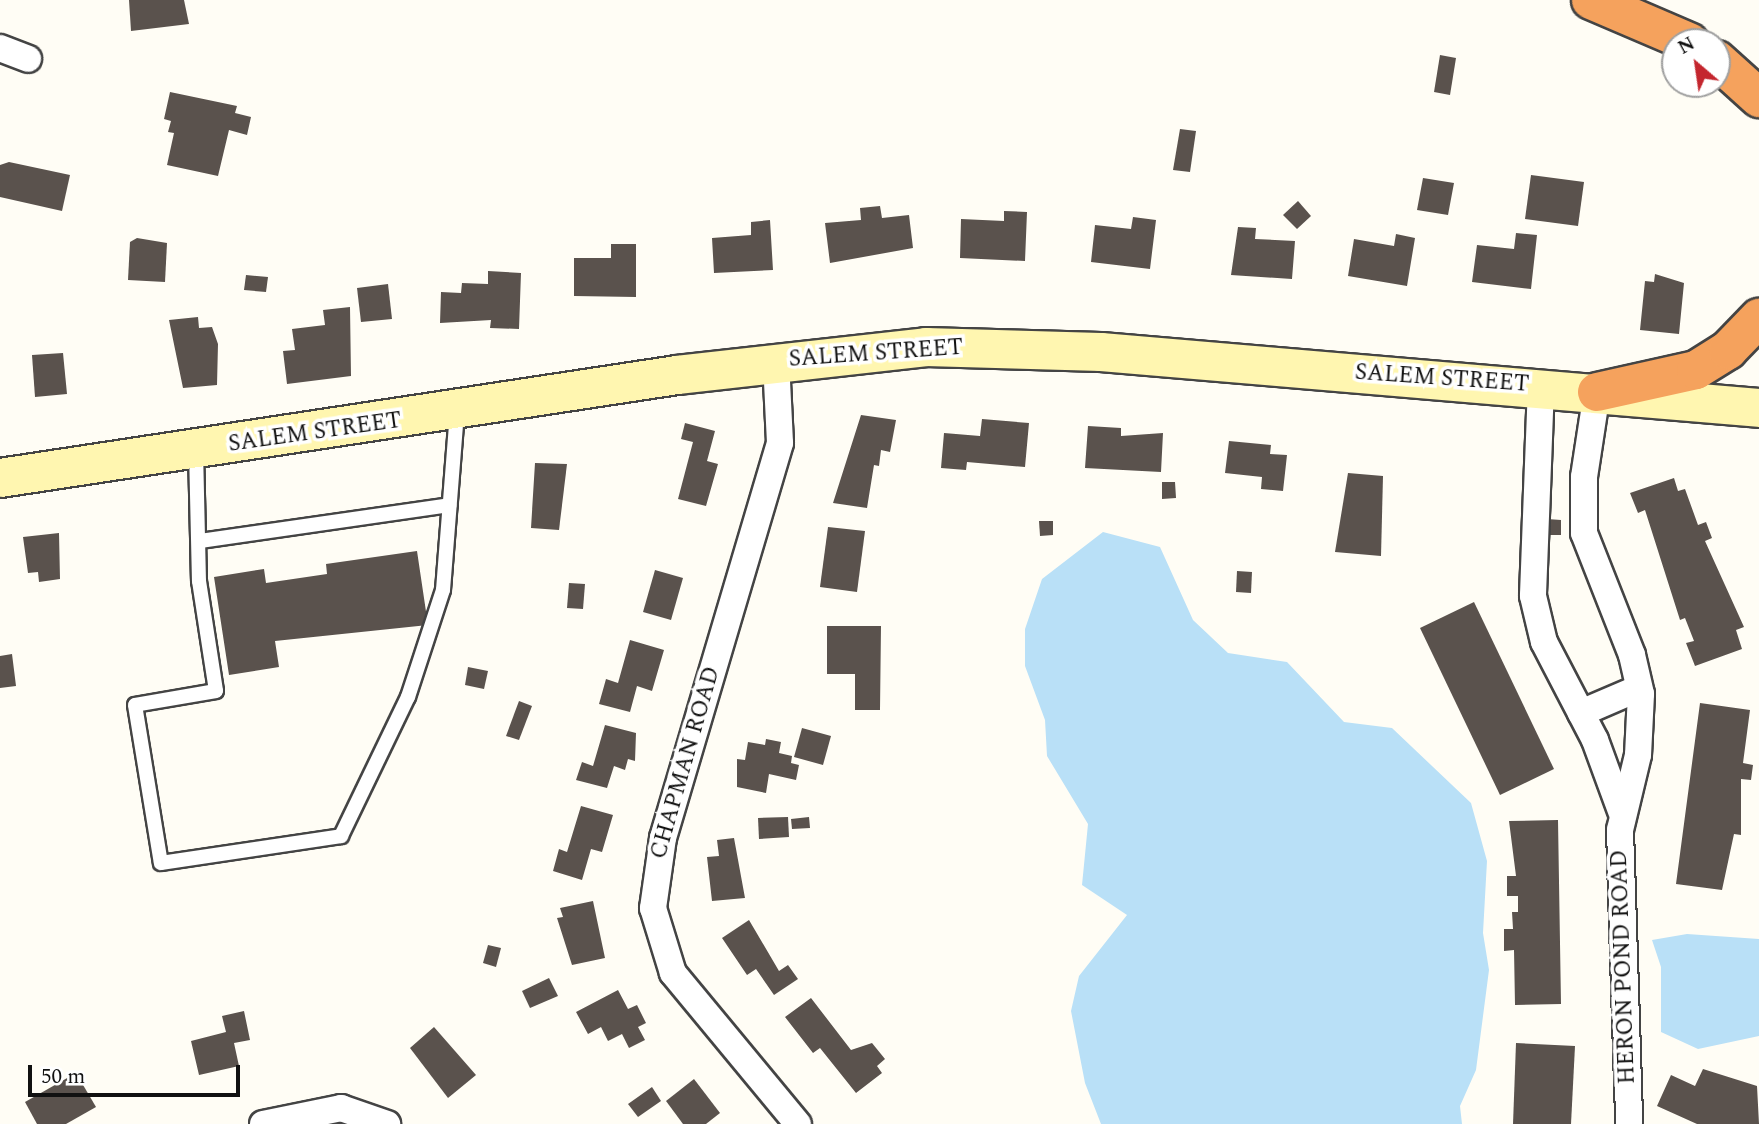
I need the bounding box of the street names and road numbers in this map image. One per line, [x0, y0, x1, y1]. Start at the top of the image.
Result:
street label: SALEM STREET [788, 334, 964, 374]
street label: SALEM STREET [1354, 359, 1530, 399]
street label: SALEM STREET [227, 407, 403, 459]
street label: CHAPMAN ROAD [645, 664, 727, 862]
street label: HERON POND ROAD [1606, 849, 1642, 1085]

